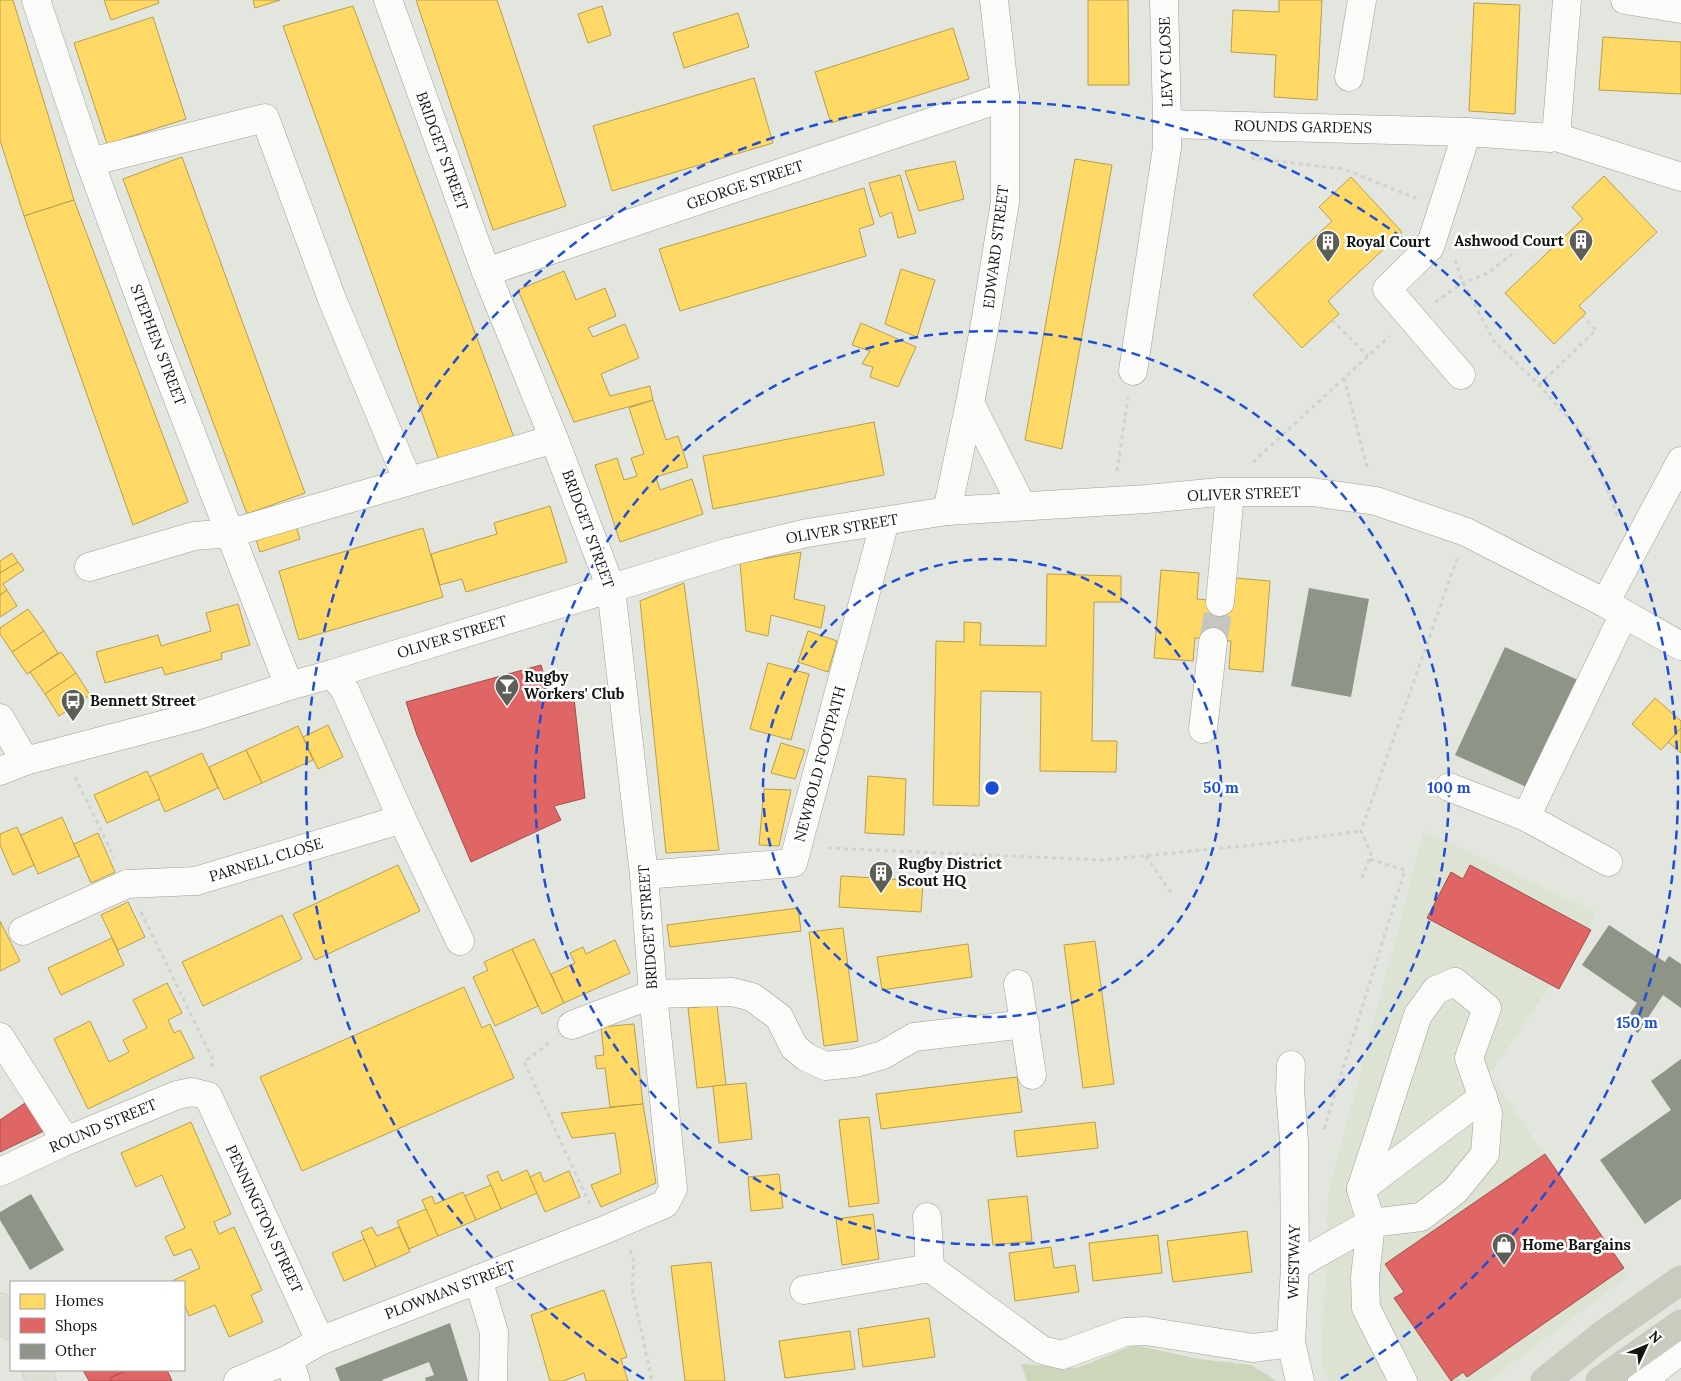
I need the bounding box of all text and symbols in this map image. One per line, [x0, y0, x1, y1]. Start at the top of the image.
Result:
street label: LEVY CLOSE [1154, 16, 1177, 108]
street label: BRIDGET STREET [412, 89, 473, 213]
street label: ROUNDS GARDENS [1234, 116, 1372, 137]
street label: GEORGE STREET [684, 155, 806, 213]
street label: EDWARD STREET [979, 184, 1013, 310]
building icon: Ashwood Court [1568, 228, 1594, 262]
building icon: Royal Court [1315, 229, 1341, 263]
place label: Ashwood Court [1454, 231, 1565, 250]
place label: Royal Court [1346, 232, 1431, 251]
street label: STEPHEN STREET [127, 281, 191, 409]
street label: BRIDGET STREET [558, 467, 619, 591]
street label: OLIVER STREET [1187, 482, 1302, 505]
street label: OLIVER STREET [784, 509, 900, 548]
street label: OLIVER STREET [395, 611, 509, 662]
place label: Rugby Workers' Club [524, 667, 625, 703]
bar icon: Rugby Workers' Club [494, 673, 520, 707]
street label: NEWBOLD FOOTPATH [790, 684, 850, 844]
bus stop icon: Bennett Street [60, 688, 86, 722]
place label: Bennett Street [90, 691, 197, 710]
text: 50 m [1203, 778, 1239, 797]
text: 100 m [1428, 778, 1471, 797]
centre of rings [983, 779, 1001, 797]
street label: PARNELL CLOSE [207, 833, 325, 886]
place label: Rugby District Scout HQ [898, 854, 1003, 890]
building icon: Rugby District Scout HQ [868, 860, 894, 894]
street label: BRIDGET STREET [634, 864, 661, 990]
text: 150 m [1616, 1013, 1658, 1032]
street label: ROUND STREET [46, 1094, 160, 1157]
street label: PENNINGTON STREET [222, 1142, 307, 1296]
street label: WESTWAY [1283, 1224, 1304, 1300]
shop icon: Home Bargains [1491, 1232, 1517, 1266]
place label: Home Bargains [1522, 1235, 1631, 1254]
street label: PLOWMAN STREET [382, 1256, 518, 1323]
legend [10, 1281, 185, 1371]
text: Homes [55, 1291, 104, 1310]
text: Shops [55, 1316, 97, 1335]
north arrow [1621, 1321, 1671, 1371]
text: N [1645, 1327, 1666, 1347]
text: Other [55, 1341, 97, 1360]

